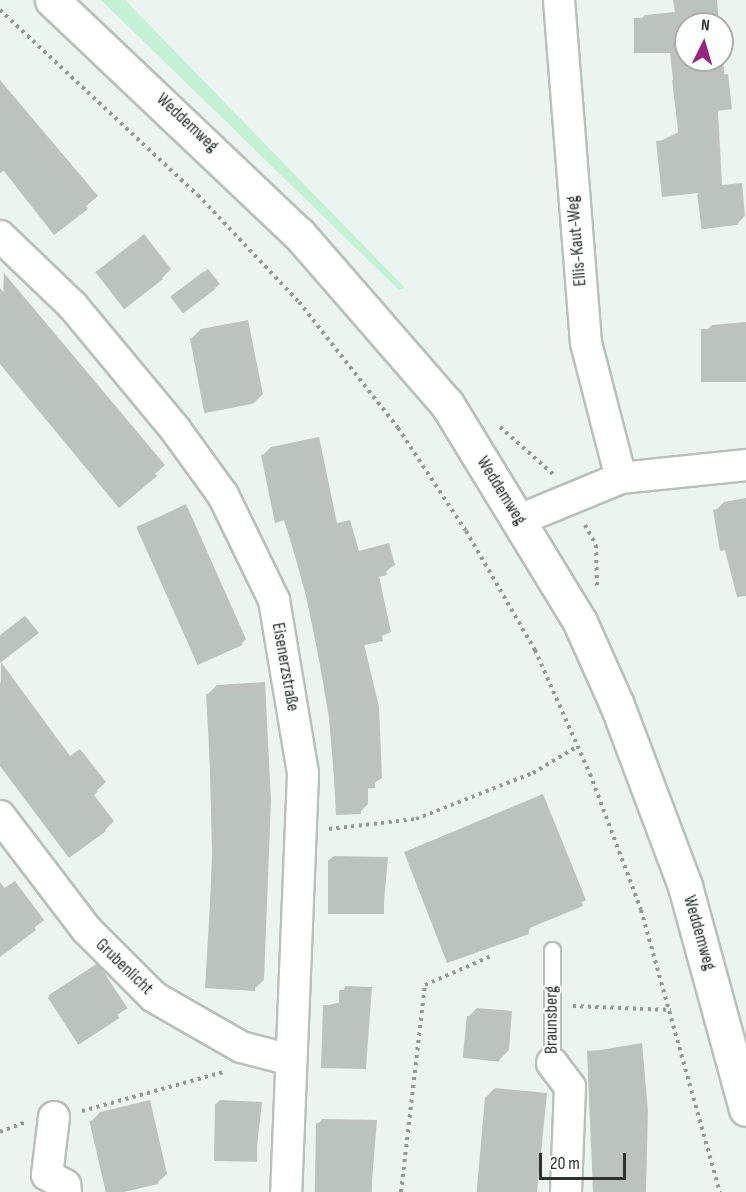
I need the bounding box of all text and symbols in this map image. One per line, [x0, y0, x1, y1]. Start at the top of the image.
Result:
north arrow [674, 12, 734, 72]
text: N [700, 16, 711, 35]
street label: Weddemweg [152, 89, 222, 157]
street label: Ellis-Kaut-Weg [562, 195, 592, 287]
street label: Weddemweg [471, 453, 531, 529]
street label: Eisenerzstraße [267, 621, 303, 713]
street label: Weddemweg [678, 893, 720, 973]
street label: Grubenlicht [91, 934, 157, 1000]
street label: Braunsberg [541, 986, 563, 1054]
scale bar [542, 1141, 629, 1179]
text: 20 m [550, 1153, 580, 1174]

